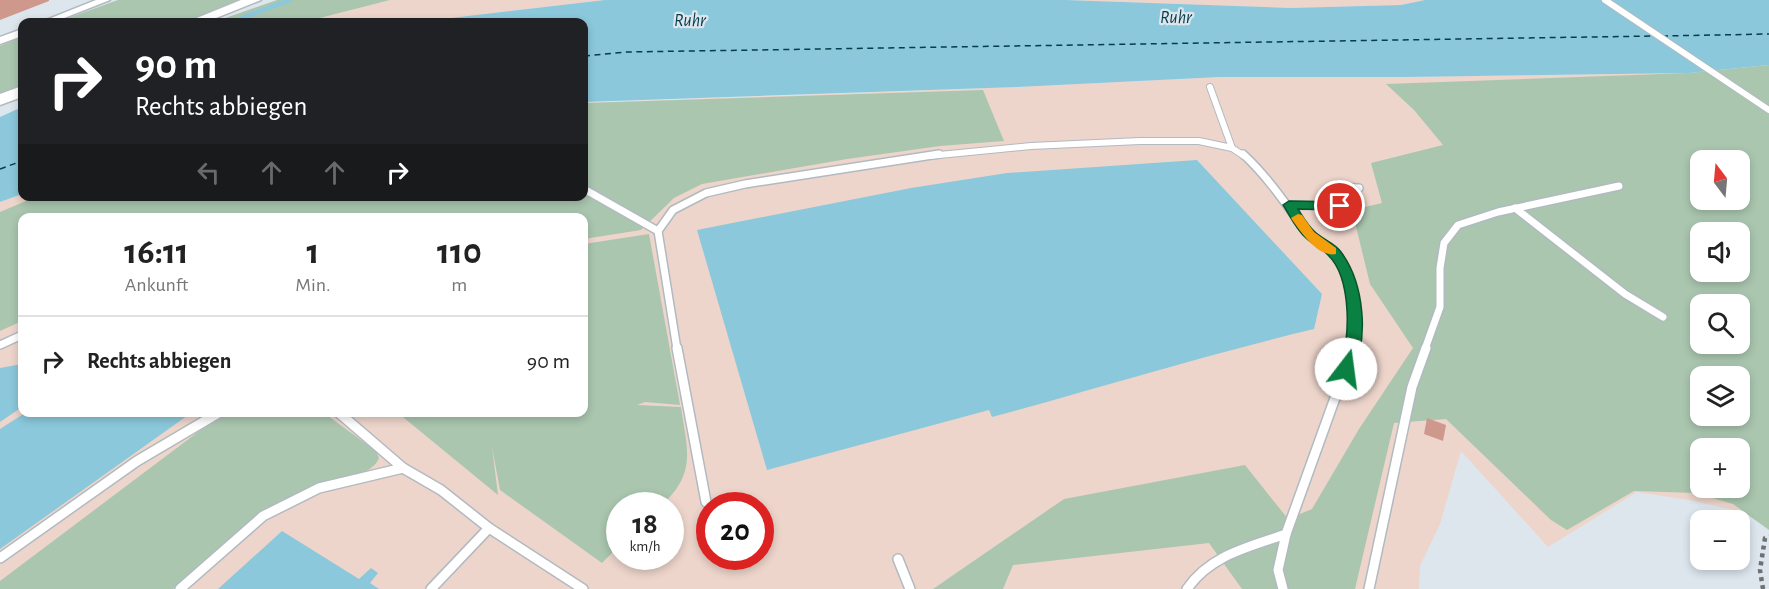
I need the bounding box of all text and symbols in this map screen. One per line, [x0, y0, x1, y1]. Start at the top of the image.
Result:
water label: Ruhr [1160, 9, 1193, 27]
water label: Ruhr [674, 12, 707, 30]
icon: right [36, 42, 114, 120]
text: 90 m [135, 44, 217, 86]
text: Rechts abbiegen [135, 93, 307, 120]
north arrow [1690, 150, 1750, 210]
map controls [1690, 150, 1750, 570]
icon: left [192, 156, 225, 189]
icon: ahead [255, 156, 288, 189]
icon: ahead [318, 156, 351, 189]
icon: right [381, 156, 414, 189]
pin [1314, 180, 1365, 231]
icon: arrive [1323, 189, 1356, 222]
button: sound [1690, 222, 1750, 282]
text: 16:11 [124, 234, 189, 270]
text: 1 [306, 234, 319, 270]
text: 110 [437, 234, 482, 270]
text: Ankunft [125, 275, 188, 295]
text: Min. [295, 275, 331, 295]
text: m [451, 275, 467, 295]
button: search [1690, 294, 1750, 354]
position arrow [1314, 337, 1378, 401]
icon: right [36, 345, 69, 378]
text: Rechts abbiegen [87, 350, 231, 372]
text: 90 m [527, 350, 570, 372]
button: layers [1690, 366, 1750, 426]
button: + [1690, 438, 1750, 498]
speed limit sign: 20 [696, 492, 774, 570]
text: 18 [632, 509, 658, 539]
button: − [1690, 510, 1750, 570]
text: km/h [630, 539, 660, 554]

